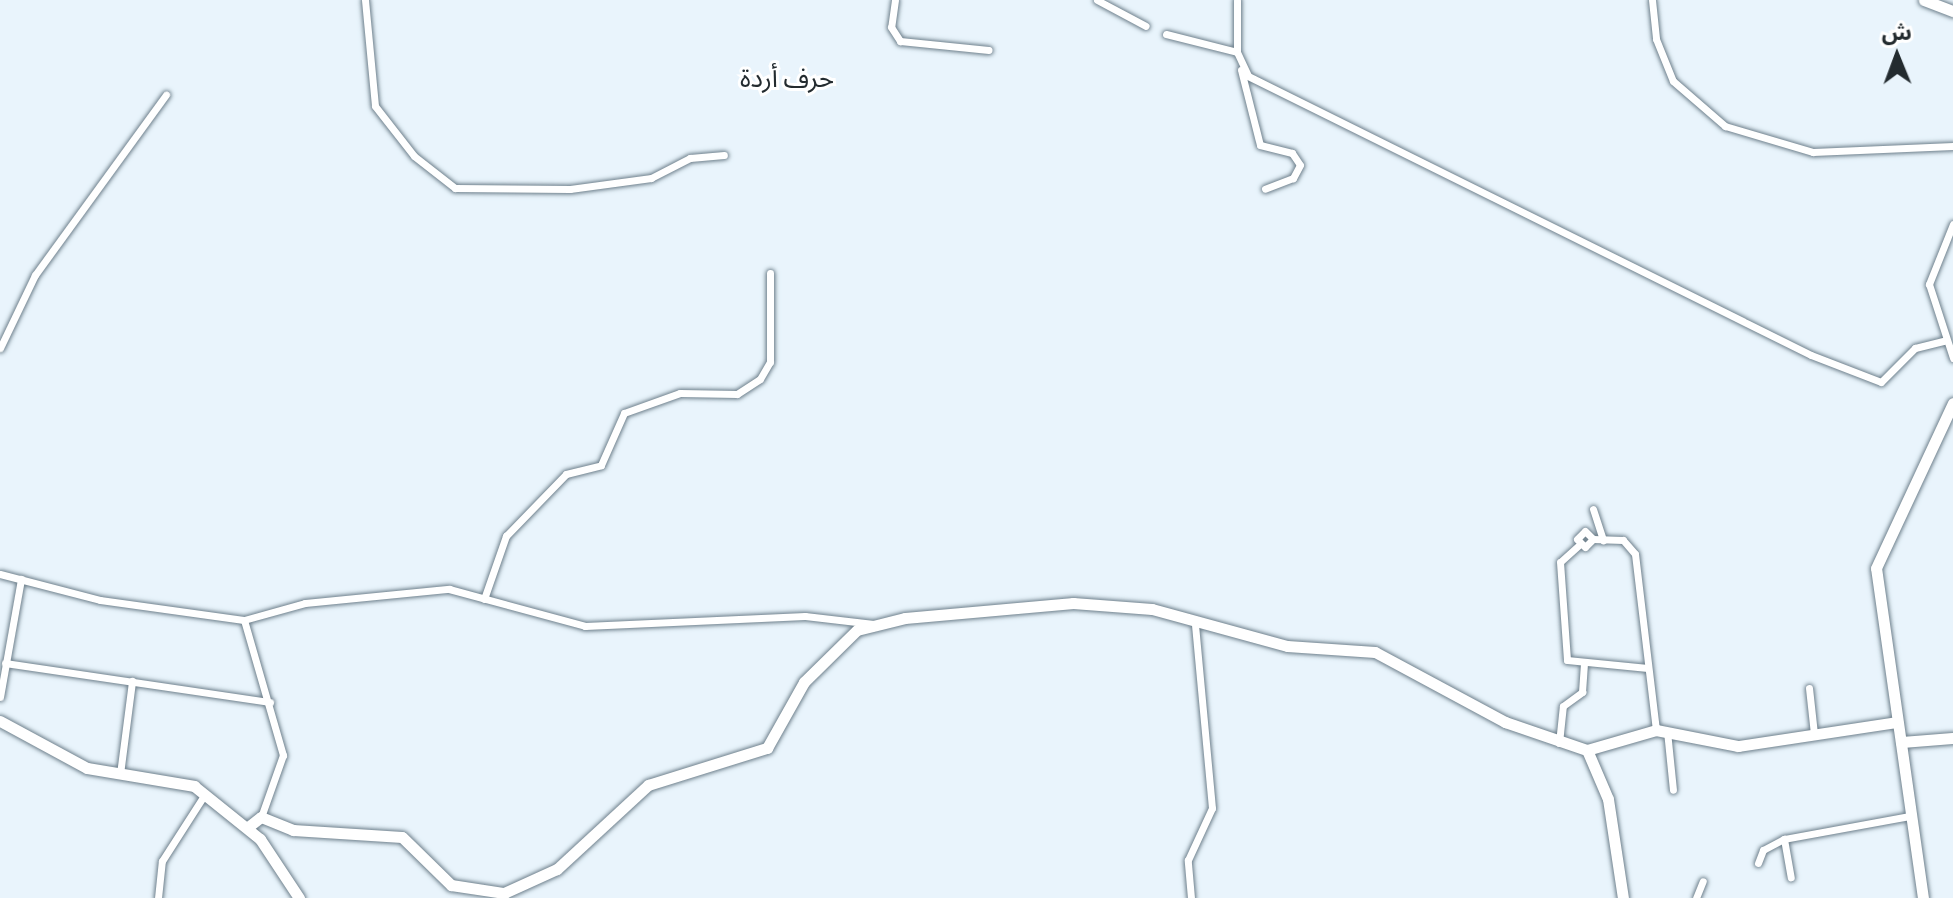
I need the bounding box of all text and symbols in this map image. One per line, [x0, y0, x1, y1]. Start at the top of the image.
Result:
text: ش [1881, 15, 1912, 49]
north arrow [1857, 16, 1937, 96]
district label: حرف أردة [740, 62, 834, 94]

